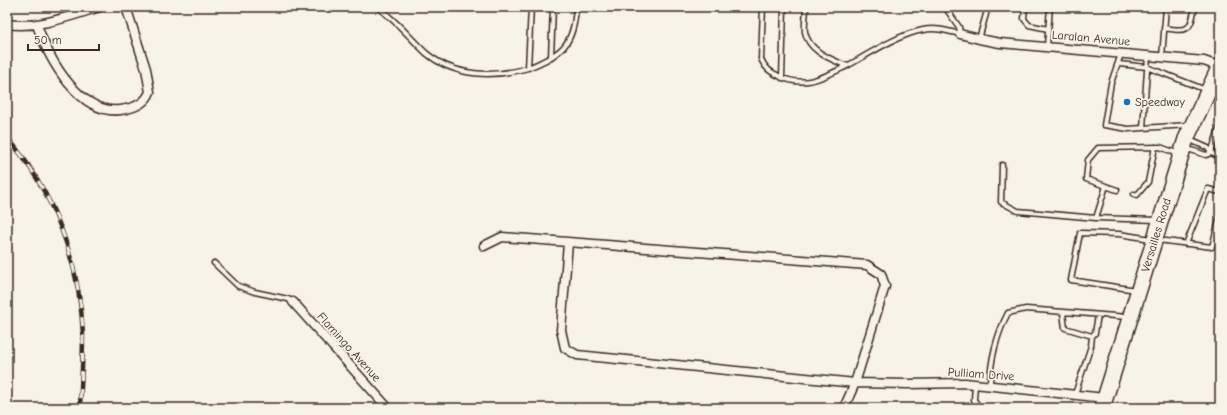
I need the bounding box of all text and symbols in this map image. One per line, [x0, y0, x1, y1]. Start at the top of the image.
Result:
scale bar [28, 26, 99, 52]
street label: Laralan Avenue [1051, 28, 1131, 48]
text: 50 m [34, 33, 62, 47]
place label: Speedway [1135, 95, 1186, 109]
marker: Speedway [1122, 97, 1132, 107]
street label: Versailles Road [1138, 196, 1174, 274]
street label: Flamingo Avenue [314, 310, 384, 384]
street label: Pulliam Drive [947, 365, 1015, 383]

